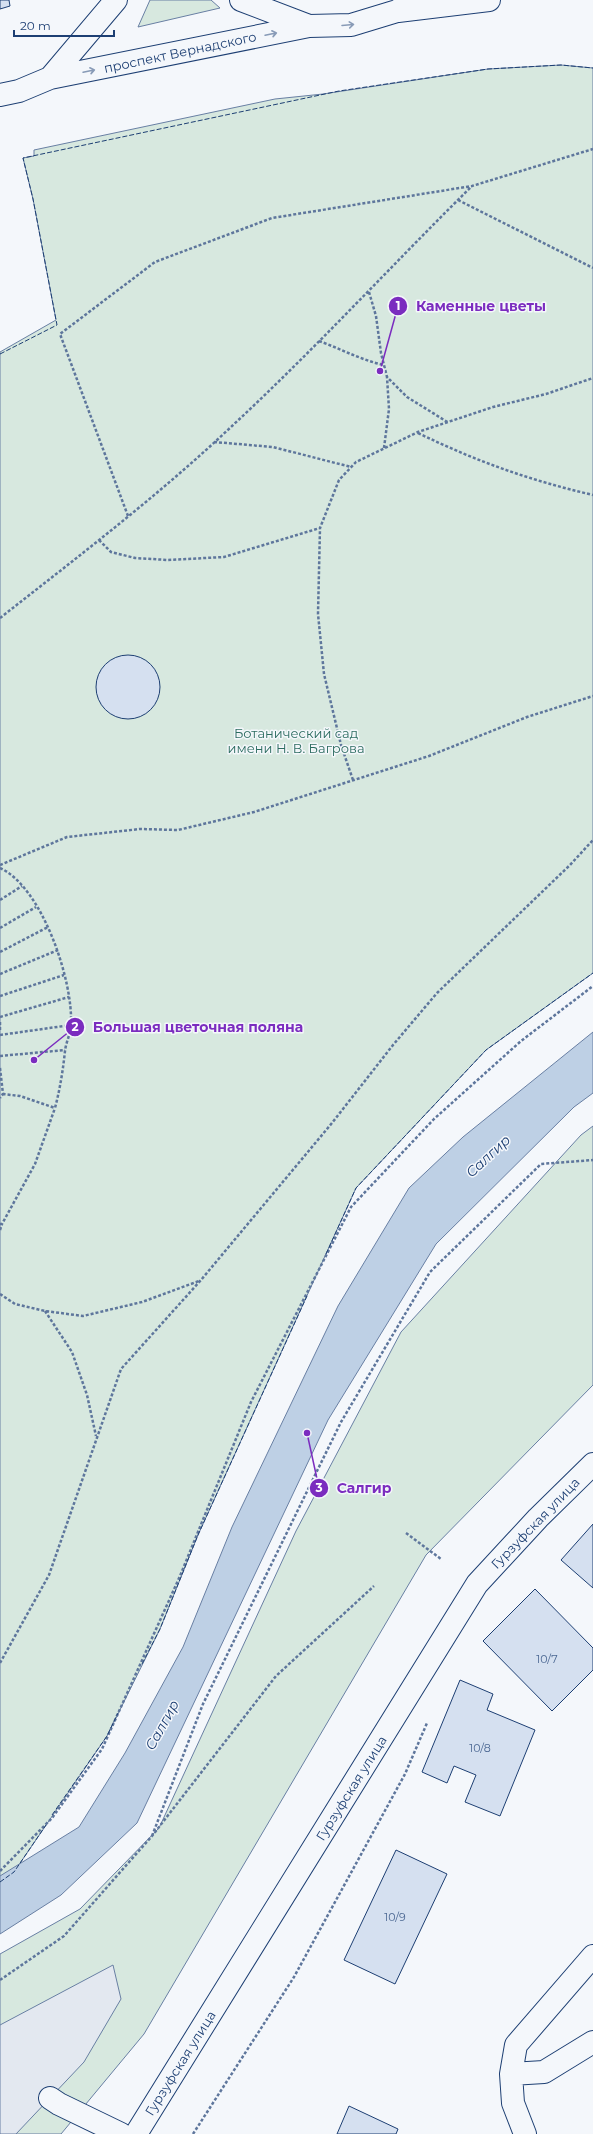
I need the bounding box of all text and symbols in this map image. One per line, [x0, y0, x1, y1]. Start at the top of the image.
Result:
scale bar [14, 12, 114, 38]
text: 20 m [20, 18, 51, 33]
one-way arrow [341, 21, 354, 28]
street label: проспект Вернадского [102, 28, 258, 76]
one-way arrow [264, 29, 277, 37]
one-way arrow [82, 66, 95, 74]
callout: Каменные цветы [388, 293, 554, 319]
text: Каменные цветы [416, 297, 546, 315]
text: 1 [396, 298, 400, 313]
park label: Ботанический сад имени Н. В. Багрова [228, 725, 364, 756]
callout: Большая цветочная поляна [65, 1014, 311, 1040]
text: Большая цветочная поляна [93, 1018, 303, 1036]
text: 2 [71, 1019, 79, 1034]
water label: Салгир [462, 1131, 514, 1181]
street label: Гурзуфская улица [487, 1474, 583, 1572]
callout: Салгир [309, 1475, 399, 1501]
text: Салгир [337, 1479, 392, 1497]
text: 3 [314, 1480, 323, 1495]
house number: 10/7 [536, 1652, 558, 1666]
water label: Салгир [141, 1697, 183, 1753]
street label: Гурзуфская улица [312, 1733, 390, 1843]
house number: 10/8 [469, 1741, 491, 1755]
house number: 10/9 [384, 1910, 406, 1924]
street label: Гурзуфская улица [141, 2008, 219, 2118]

